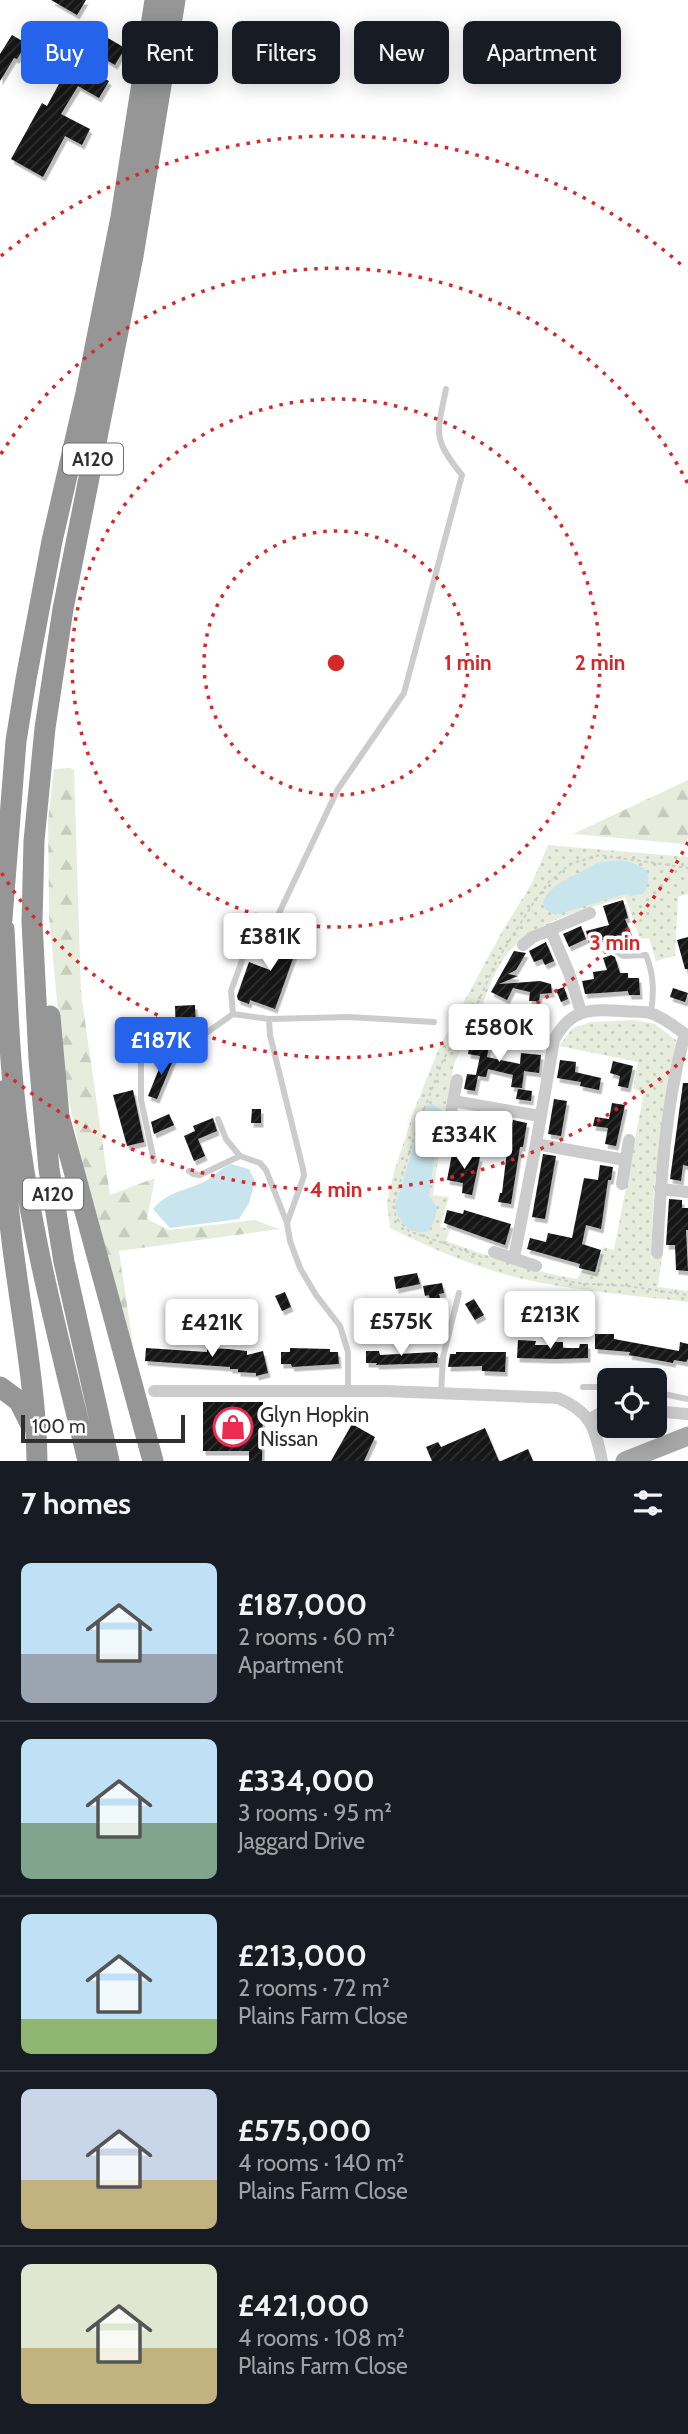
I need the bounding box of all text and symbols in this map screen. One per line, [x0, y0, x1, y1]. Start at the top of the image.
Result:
chip: Buy [21, 21, 108, 84]
chip: Rent [122, 21, 218, 84]
chip: Filters [232, 21, 340, 84]
chip: New [354, 21, 449, 84]
chip: Apartment [463, 21, 621, 84]
road number: A120 [63, 444, 123, 474]
text: 1 min [444, 650, 492, 675]
text: 2 min [575, 650, 625, 675]
centre of rings [324, 651, 348, 675]
pin: £381K [221, 914, 319, 973]
text: £381K [239, 922, 301, 950]
text: 3 min [590, 930, 640, 955]
pin: £580K [450, 1004, 548, 1064]
text: £580K [465, 1013, 533, 1041]
pin: £187K [112, 1018, 210, 1077]
text: £187K [131, 1026, 191, 1054]
pin: £334K [415, 1112, 513, 1171]
text: £334K [431, 1120, 497, 1148]
text: 4 min [310, 1177, 362, 1202]
road number: A120 [23, 1178, 83, 1210]
pin: £213K [501, 1292, 599, 1351]
pin: £575K [352, 1298, 450, 1358]
pin: £421K [163, 1300, 261, 1359]
text: £213K [520, 1300, 580, 1328]
text: £575K [370, 1307, 432, 1335]
text: £421K [181, 1308, 243, 1336]
map controls [597, 1368, 667, 1438]
button: locate [597, 1368, 667, 1438]
place label: Glyn Hopkin Nissan [260, 1402, 369, 1451]
shop icon: Glyn Hopkin Nissan [212, 1406, 254, 1448]
scale bar [21, 1412, 186, 1444]
text: 100 m [32, 1415, 86, 1438]
icon: filters [629, 1484, 667, 1522]
text: 7 homes [21, 1485, 131, 1522]
text: £187,000 [238, 1586, 367, 1623]
icon: home [77, 1591, 161, 1675]
text: 2 rooms · 60 m² [238, 1623, 395, 1651]
text: Apartment [238, 1651, 343, 1679]
text: £334,000 [238, 1762, 375, 1799]
icon: home [77, 1767, 161, 1851]
text: 3 rooms · 95 m² [238, 1799, 392, 1827]
text: Jaggard Drive [238, 1827, 365, 1855]
text: £213,000 [238, 1937, 367, 1974]
icon: home [77, 1942, 161, 2026]
text: 2 rooms · 72 m² [238, 1974, 390, 2002]
text: Plains Farm Close [238, 2002, 408, 2030]
text: £575,000 [238, 2112, 371, 2149]
icon: home [77, 2117, 161, 2201]
text: 4 rooms · 140 m² [238, 2149, 404, 2177]
text: Plains Farm Close [238, 2177, 408, 2205]
text: £421,000 [238, 2287, 369, 2324]
icon: home [77, 2292, 161, 2376]
text: 4 rooms · 108 m² [238, 2324, 405, 2352]
text: Plains Farm Close [238, 2352, 408, 2380]

